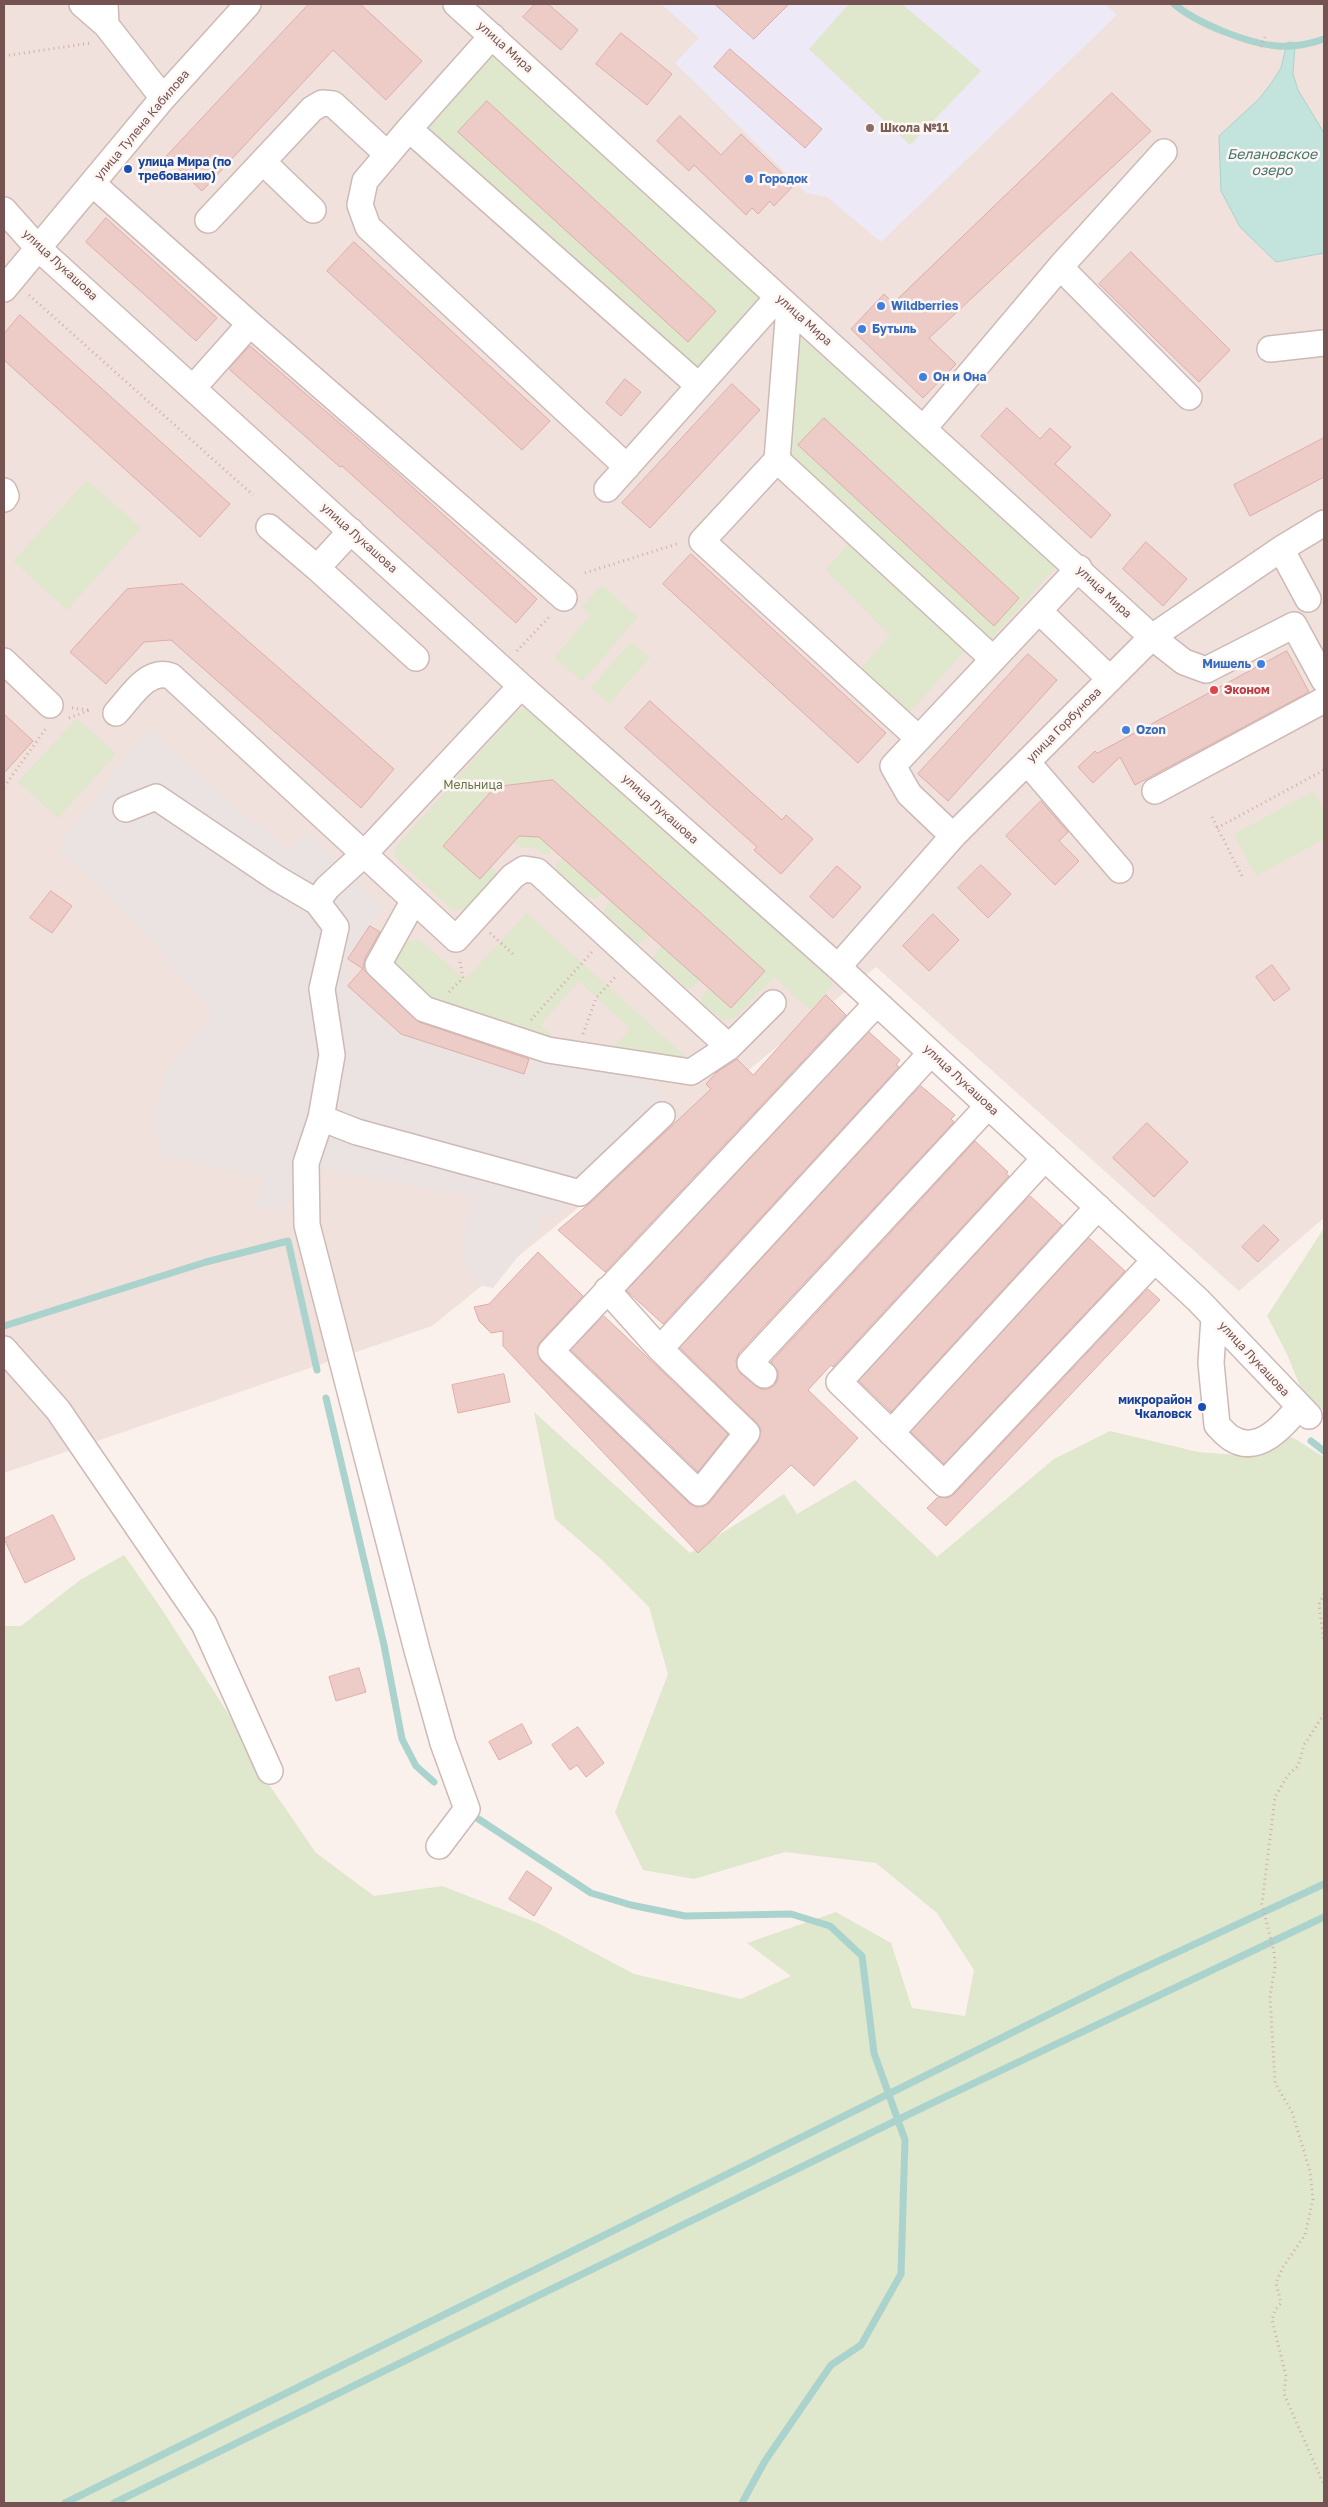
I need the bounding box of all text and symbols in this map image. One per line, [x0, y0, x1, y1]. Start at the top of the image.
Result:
street label: улица Мира [474, 18, 536, 76]
street label: улица Тулена Кабилова [92, 67, 192, 183]
place label: Школа №11 [880, 121, 949, 135]
marker: Школа №11 [864, 122, 876, 134]
water label: Белановское озеро [1227, 147, 1317, 180]
place label: улица Мира (по требованию) [138, 155, 231, 183]
marker: улица Мира (по требованию) [122, 163, 134, 175]
place label: Городок [759, 172, 808, 186]
marker: Городок [743, 173, 755, 185]
street label: улица Лукашова [19, 226, 101, 304]
street label: улица Мира [773, 291, 835, 349]
place label: Wildberries [891, 299, 959, 313]
marker: Wildberries [875, 300, 887, 312]
place label: Бутыль [872, 322, 916, 336]
marker: Бутыль [856, 323, 868, 335]
place label: Он и Она [933, 370, 986, 384]
marker: Он и Она [917, 371, 929, 383]
street label: улица Лукашова [318, 500, 400, 576]
street label: улица Мира [1074, 563, 1134, 621]
place label: Мишель [1202, 657, 1251, 671]
marker: Мишель [1255, 658, 1267, 670]
place label: Эконом [1224, 683, 1270, 697]
marker: Эконом [1208, 684, 1220, 696]
street label: улица Горбунова [1024, 685, 1104, 765]
place label: Ozon [1136, 723, 1166, 737]
marker: Ozon [1120, 724, 1132, 736]
street label: улица Лукашова [619, 771, 701, 847]
park label: Мельница [443, 778, 503, 792]
street label: улица Лукашова [920, 1041, 1002, 1119]
street label: улица Лукашова [1215, 1318, 1293, 1400]
place label: микрорайон Чкаловск [1118, 1393, 1192, 1421]
marker: микрорайон Чкаловск [1196, 1401, 1208, 1413]

